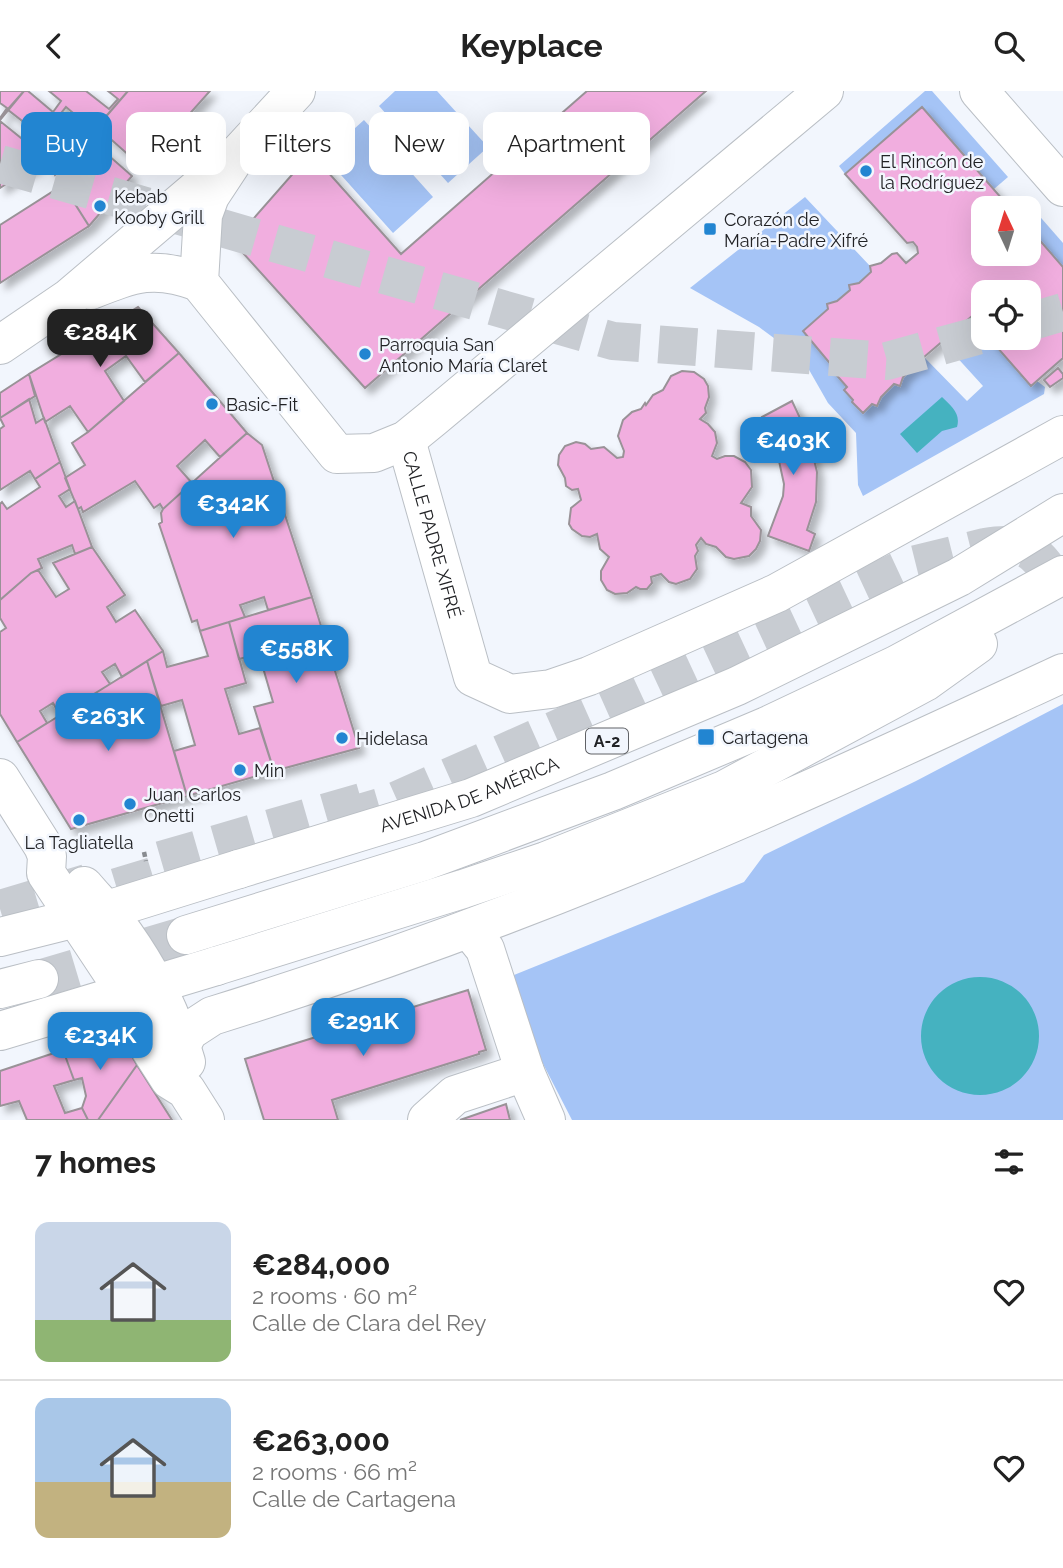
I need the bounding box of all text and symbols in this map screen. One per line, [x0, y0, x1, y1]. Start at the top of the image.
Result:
icon: back [35, 27, 73, 65]
text: Keyplace [460, 27, 603, 64]
icon: search [990, 27, 1028, 65]
chip: Buy [21, 112, 112, 175]
chip: Rent [126, 112, 226, 175]
chip: Filters [240, 112, 355, 175]
chip: New [369, 112, 469, 175]
chip: Apartment [483, 112, 650, 175]
place label: El Rincón de la Rodríguez [880, 151, 984, 193]
marker: El Rincón de la Rodríguez [858, 163, 874, 179]
place label: Kebab Kooby Grill [114, 186, 204, 228]
north arrow [971, 196, 1041, 266]
map controls [971, 196, 1041, 350]
marker: Kebab Kooby Grill [92, 198, 108, 214]
place label: Corazón de María-Padre Xifré [724, 209, 869, 251]
marker: Corazón de María-Padre Xifré [702, 221, 718, 237]
button: locate [971, 280, 1041, 350]
pin: €284K [51, 309, 149, 369]
text: €284K [63, 318, 137, 345]
place label: Parroquia San Antonio María Claret [379, 334, 548, 376]
marker: Parroquia San Antonio María Claret [357, 346, 373, 362]
place label: Basic-Fit [226, 394, 298, 415]
marker: Basic-Fit [204, 396, 220, 412]
pin: €403K [744, 417, 842, 477]
text: €403K [756, 426, 830, 453]
street label: CALLE PADRE XIFRÉ [399, 448, 467, 620]
pin: €342K [184, 481, 282, 540]
text: €342K [197, 489, 269, 516]
pin: €558K [247, 625, 345, 685]
text: €558K [259, 634, 333, 661]
pin: €263K [59, 693, 157, 753]
text: €263K [71, 702, 145, 729]
marker: Cartagena [696, 727, 716, 747]
place label: Cartagena [722, 727, 808, 748]
place label: Hidelasa [356, 728, 428, 749]
road number: A-2 [586, 729, 628, 754]
marker: Hidelasa [334, 730, 350, 746]
street label: AVENIDA DE AMÉRICA [377, 752, 561, 836]
place label: Min [254, 760, 284, 781]
marker: Min [232, 762, 248, 778]
place label: Juan Carlos Onetti [144, 784, 241, 826]
marker: Juan Carlos Onetti [122, 796, 138, 812]
marker: La Tagliatella [71, 812, 87, 828]
place label: La Tagliatella [25, 832, 134, 853]
pin: €291K [314, 999, 412, 1058]
text: €291K [327, 1007, 399, 1034]
pin: €234K [51, 1013, 149, 1072]
text: €234K [64, 1021, 136, 1048]
icon: filters [990, 1143, 1028, 1181]
text: 7 homes [35, 1145, 156, 1180]
text: €284,000 [252, 1247, 390, 1282]
icon: home [91, 1250, 175, 1334]
icon: heart [990, 1273, 1028, 1311]
text: 2 rooms · 60 m² [252, 1282, 417, 1309]
text: Calle de Clara del Rey [252, 1309, 486, 1336]
text: €263,000 [252, 1423, 390, 1458]
icon: home [91, 1426, 175, 1510]
icon: heart [990, 1449, 1028, 1487]
text: 2 rooms · 66 m² [252, 1458, 417, 1485]
text: Calle de Cartagena [252, 1485, 456, 1512]

